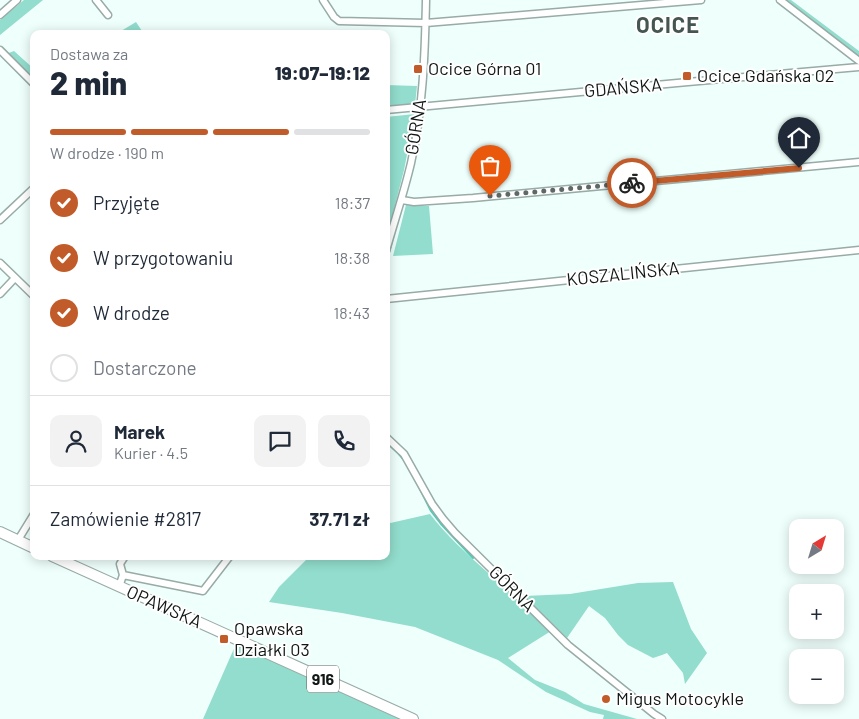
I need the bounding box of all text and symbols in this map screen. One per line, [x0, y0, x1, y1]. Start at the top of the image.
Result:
district label: OCICE [636, 11, 700, 37]
text: Dostawa za [50, 44, 128, 63]
place label: Ocice Górna 01 [428, 57, 541, 79]
text: 19:07–19:12 [275, 61, 370, 84]
text: 2 min [50, 63, 127, 101]
marker: Ocice Górna 01 [412, 63, 424, 75]
place label: Ocice Gdańska 02 [697, 64, 835, 86]
marker: Ocice Gdańska 02 [681, 70, 693, 82]
street label: GDAŃSKA [583, 73, 663, 101]
street label: GÓRNA [400, 97, 430, 156]
pin [778, 117, 820, 168]
icon: home [785, 124, 813, 152]
text: W drodze · 190 m [50, 143, 164, 162]
pin [469, 145, 511, 196]
icon: bag [476, 152, 504, 180]
courier [607, 158, 657, 208]
icon: bike [618, 169, 646, 197]
icon: check [50, 189, 78, 217]
text: Przyjęte [93, 191, 160, 214]
text: 18:37 [335, 193, 370, 212]
icon: check [50, 244, 78, 272]
text: W przygotowaniu [93, 246, 233, 269]
text: 18:38 [334, 248, 370, 267]
street label: KOSZALIŃSKA [565, 256, 680, 290]
icon: check [50, 299, 78, 327]
text: W drodze [93, 301, 170, 324]
text: 18:43 [334, 303, 370, 322]
text: Dostarczone [93, 356, 197, 379]
button: person [50, 415, 102, 467]
button: chat [254, 415, 306, 467]
button: phone [318, 415, 370, 467]
text: Marek [114, 420, 165, 443]
text: Kurier · 4.5 [114, 443, 188, 462]
text: Zamówienie #2817 [50, 507, 201, 530]
text: 37.71 zł [309, 507, 370, 530]
north arrow [789, 519, 844, 574]
map controls [789, 519, 844, 704]
street label: GÓRNA [485, 561, 540, 616]
street label: OPAWSKA [123, 580, 206, 632]
button: + [789, 584, 844, 639]
place label: Opawska Działki 03 [234, 617, 310, 660]
marker: Opawska Działki 03 [218, 633, 230, 645]
button: − [789, 649, 844, 704]
road number: 916 [307, 666, 339, 692]
place label: Migus Motocykle [616, 687, 744, 709]
marker: Migus Motocykle [600, 693, 612, 705]

